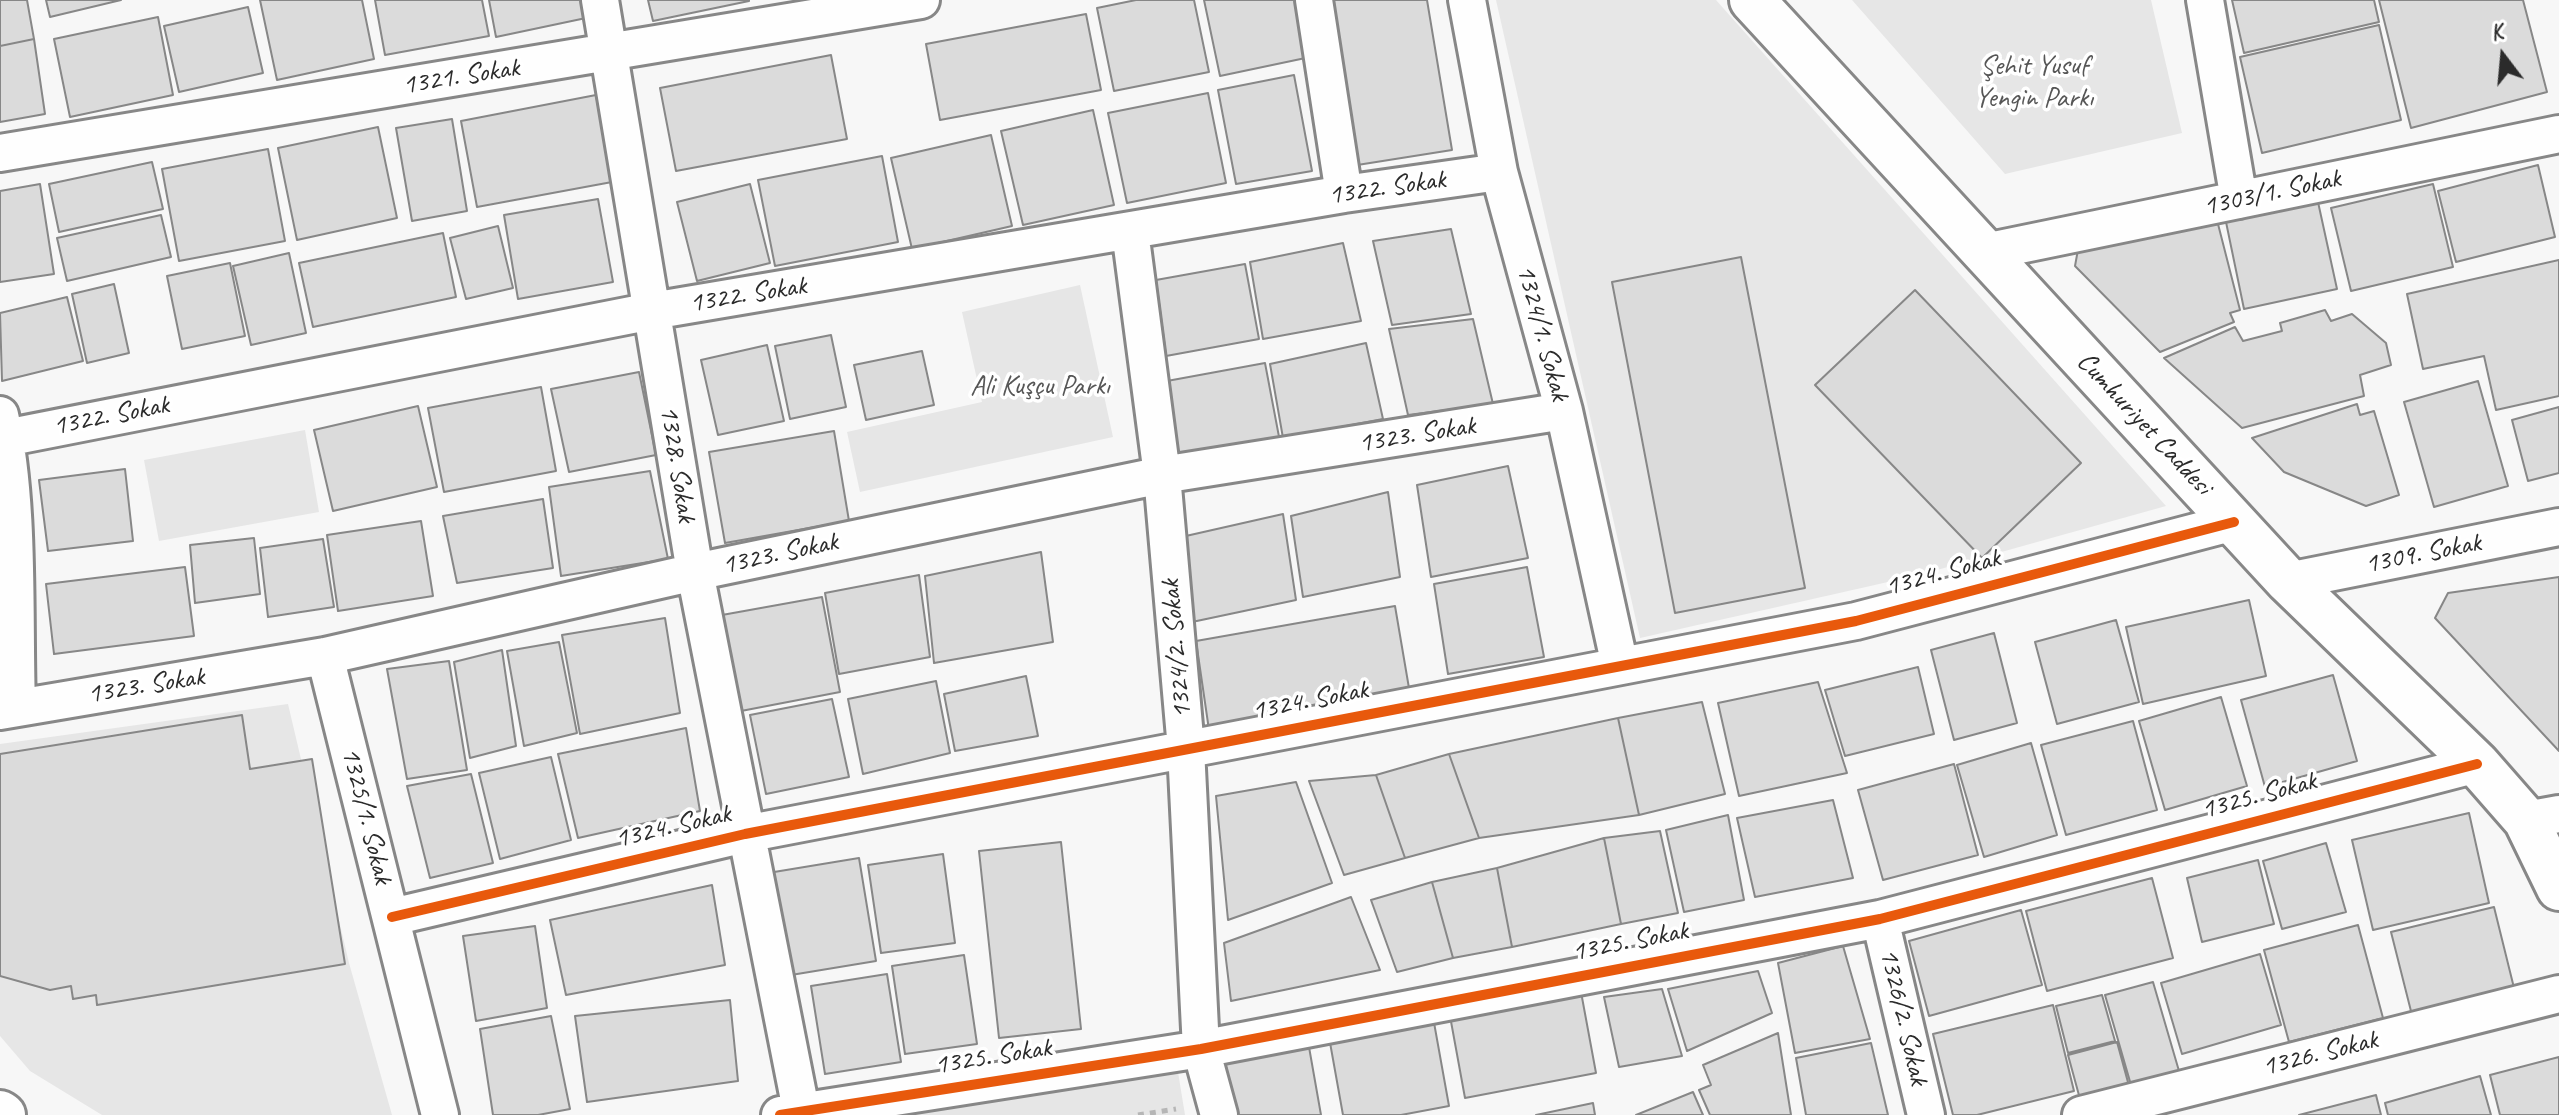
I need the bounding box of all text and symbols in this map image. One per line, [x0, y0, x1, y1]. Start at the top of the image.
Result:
north arrow [2463, 16, 2543, 96]
text: K [2487, 18, 2506, 48]
park label: Şehit Yusuf Yengin Parkı [1975, 50, 2093, 116]
street label: 1321. Sokak [400, 51, 522, 103]
street label: 1303/1. Sokak [2200, 162, 2344, 224]
street label: 1322. Sokak [1326, 163, 1448, 213]
street label: 1324/1. Sokak [1508, 261, 1576, 405]
street label: 1322. Sokak [687, 269, 809, 321]
street label: Cumhuriyet Caddesi [2069, 345, 2219, 503]
park label: Ali Kuşçu Parkı [970, 370, 1110, 404]
street label: 1322. Sokak [50, 388, 172, 444]
street label: 1328. Sokak [651, 403, 703, 525]
street label: 1323. Sokak [1356, 409, 1478, 461]
street label: 1323. Sokak [719, 525, 841, 583]
street label: 1309. Sokak [2362, 526, 2484, 582]
street label: 1324. Sokak [1882, 542, 2004, 604]
street label: 1324/2. Sokak [1154, 578, 1200, 720]
street label: 1323. Sokak [85, 660, 207, 712]
street label: 1324. Sokak [1249, 673, 1371, 729]
street label: 1325/1. Sokak [333, 744, 399, 888]
street label: 1325. Sokak [2198, 765, 2320, 827]
street label: 1324. Sokak [612, 797, 734, 857]
street label: 1325. Sokak [1569, 914, 1691, 970]
street label: 1326/2. Sokak [1871, 945, 1935, 1089]
street label: 1326. Sokak [2259, 1023, 2381, 1085]
street label: 1325. Sokak [932, 1031, 1054, 1083]

